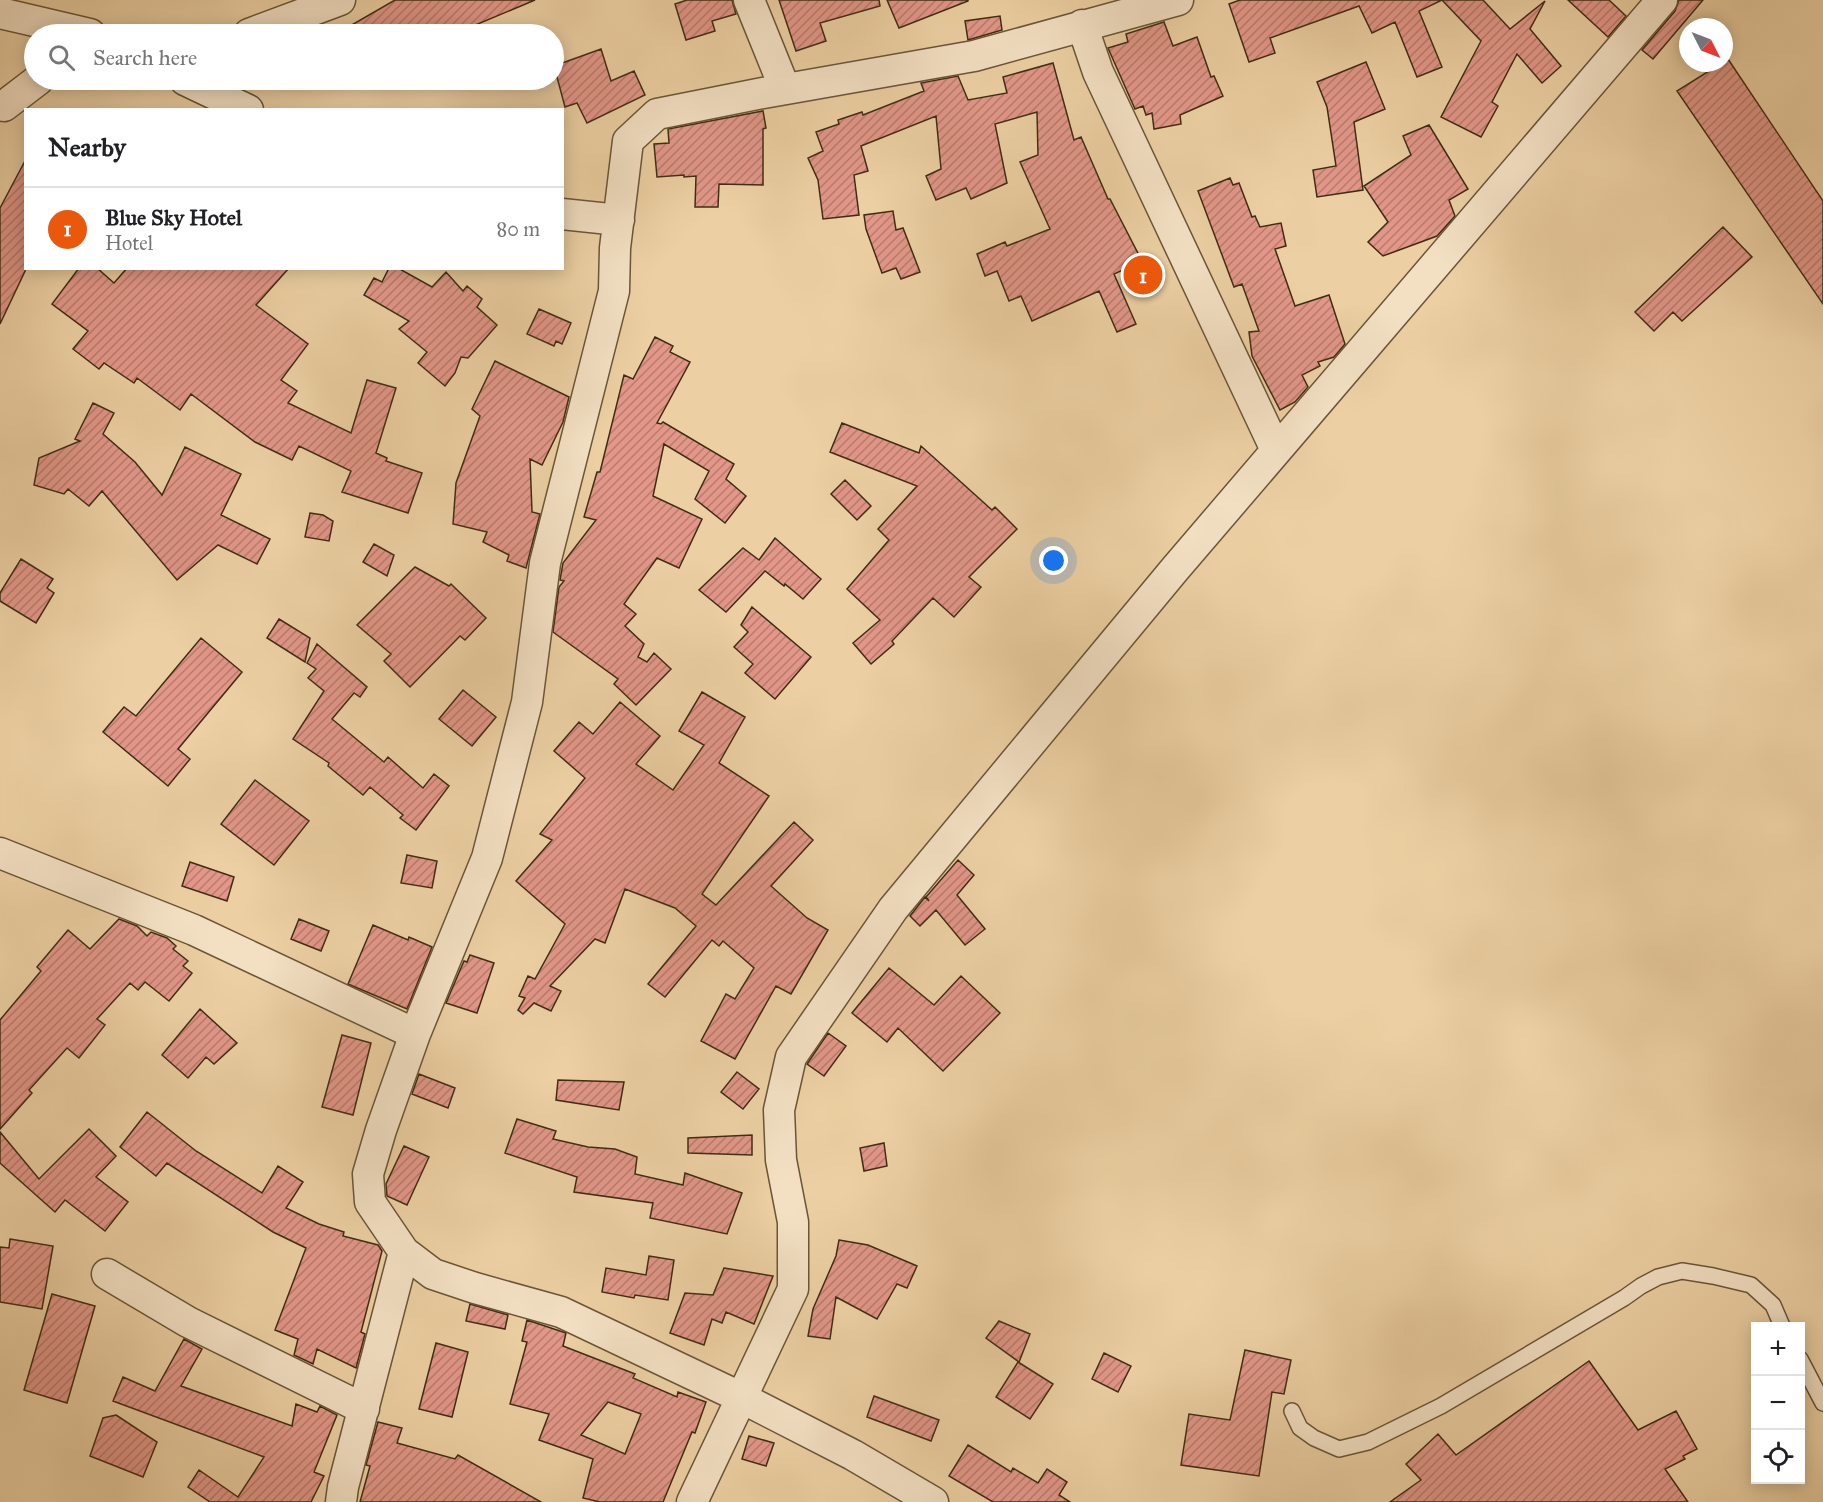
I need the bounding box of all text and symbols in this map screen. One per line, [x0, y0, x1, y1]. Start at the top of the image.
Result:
north arrow [1679, 18, 1733, 72]
search box [24, 24, 564, 90]
icon: search [45, 41, 78, 74]
text: Search here [93, 44, 197, 71]
text: Nearby [48, 131, 126, 163]
text: Blue Sky Hotel [105, 204, 242, 231]
text: 1 [64, 217, 71, 241]
text: 80 m [497, 217, 540, 241]
text: Hotel [105, 231, 153, 255]
pin: 1 [1124, 252, 1162, 298]
your location [1039, 546, 1068, 575]
map controls [1751, 1322, 1805, 1484]
button: + [1751, 1322, 1805, 1376]
button: − [1751, 1376, 1805, 1430]
button: locate [1751, 1430, 1805, 1484]

